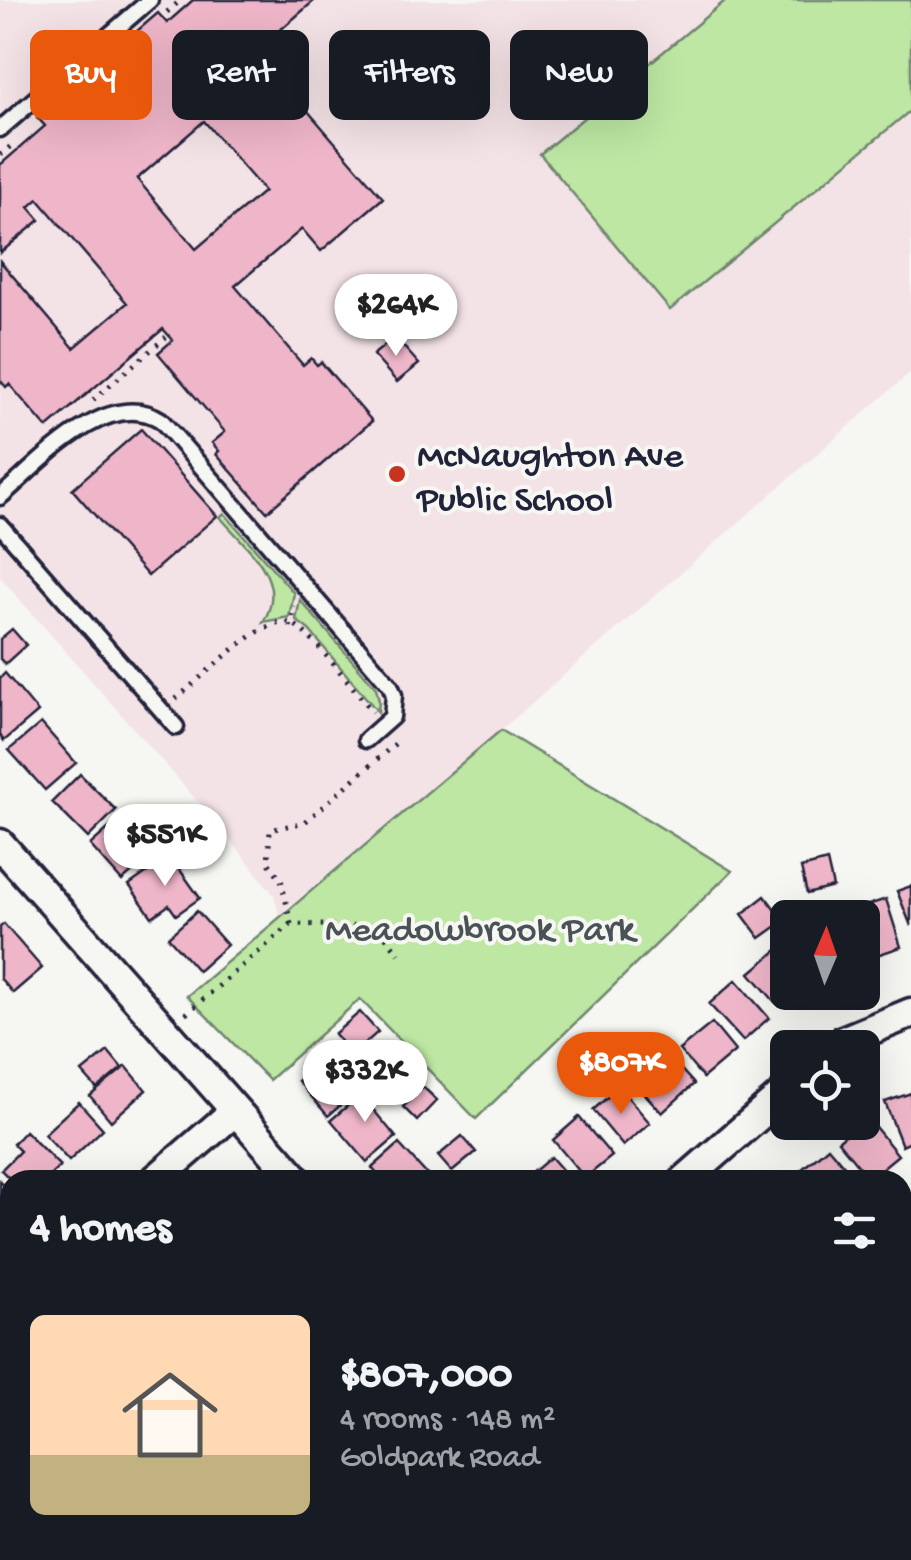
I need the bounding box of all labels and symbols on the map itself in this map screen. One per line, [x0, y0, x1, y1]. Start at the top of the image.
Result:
pin: $264K [326, 274, 466, 359]
place label: McNaughton Ave Public School [416, 436, 683, 524]
marker: McNaughton Ave Public School [386, 463, 408, 485]
pin: $551K [95, 804, 235, 889]
north arrow [770, 900, 880, 1010]
park label: Meadowbrook Park [325, 910, 638, 954]
pin: $807K [551, 1032, 691, 1117]
pin: $332K [295, 1040, 435, 1125]

